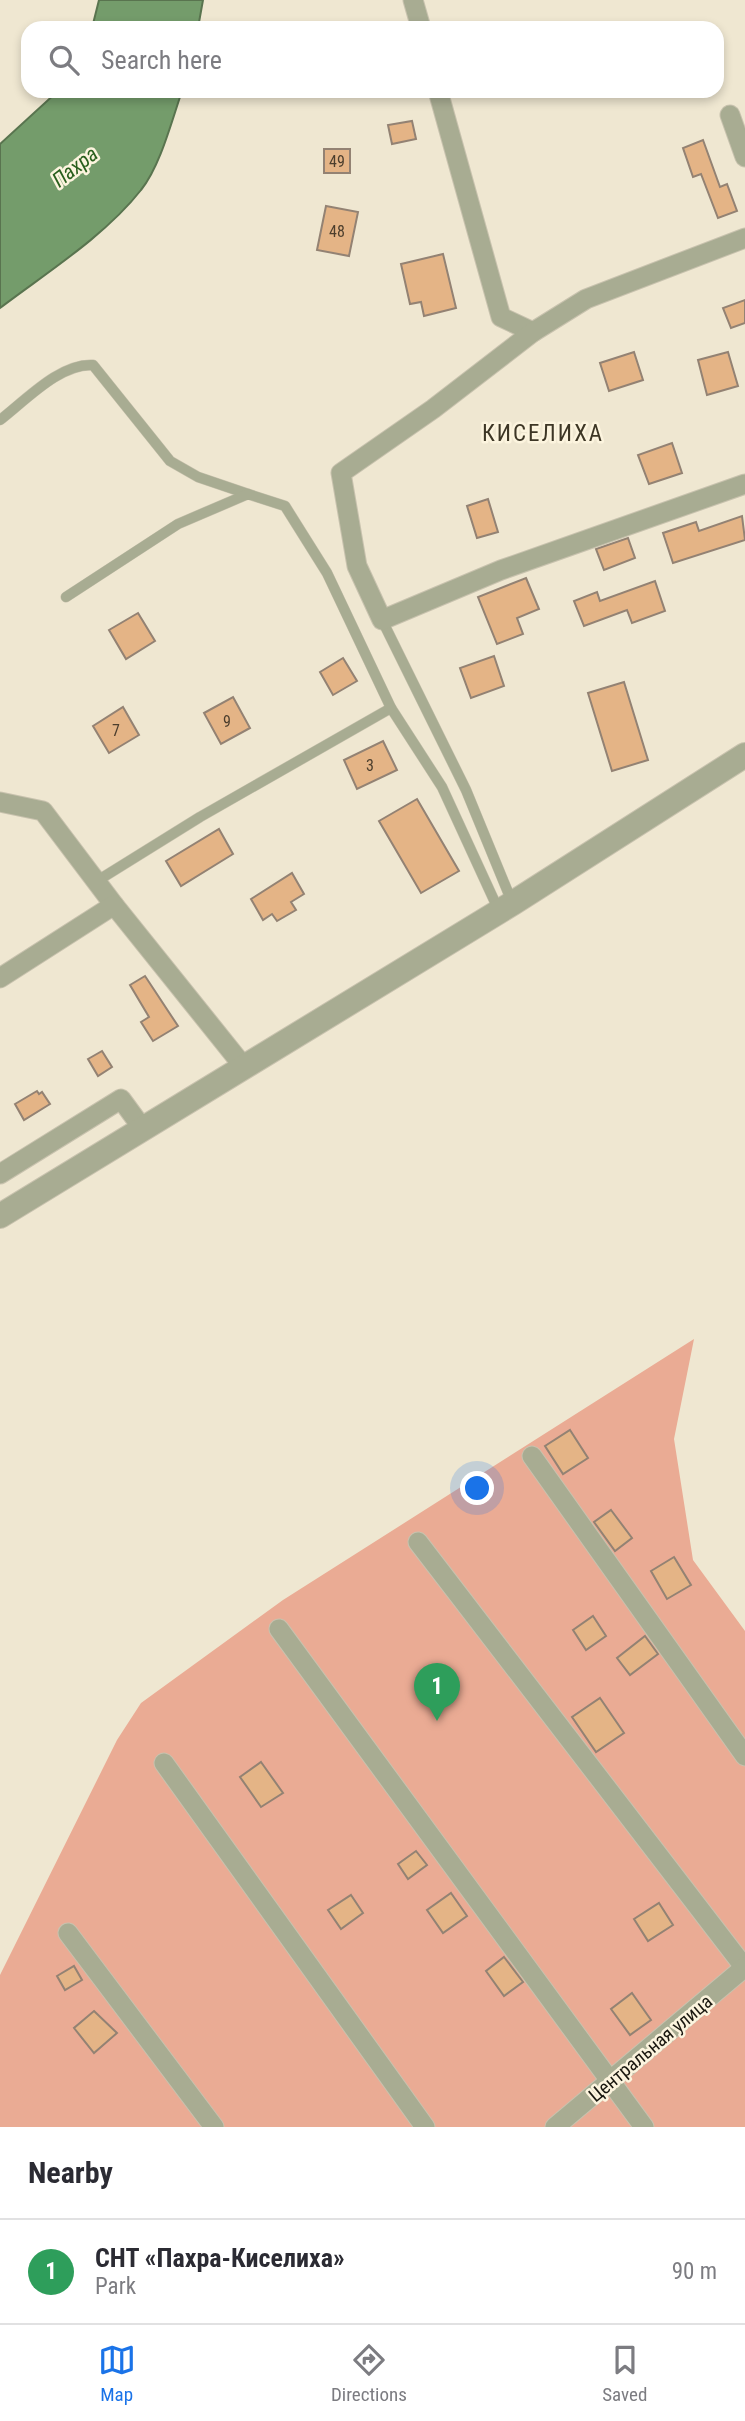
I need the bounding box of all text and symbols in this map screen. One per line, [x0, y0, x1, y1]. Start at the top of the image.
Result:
search box [21, 21, 724, 98]
icon: search [45, 41, 83, 79]
text: Search here [101, 45, 222, 75]
water label: Пахра [47, 142, 103, 192]
house number: 49 [329, 152, 345, 171]
house number: 48 [329, 222, 345, 241]
district label: КИСЕЛИХА [482, 420, 604, 447]
house number: 9 [223, 712, 231, 731]
house number: 7 [112, 721, 120, 740]
house number: 3 [366, 756, 374, 775]
your location [460, 1471, 494, 1505]
pin: 1 [414, 1663, 460, 1721]
street label: Центральная улица [584, 1990, 717, 2107]
text: Nearby [28, 2155, 113, 2190]
text: СНТ «Пахра-Киселиха» [95, 2243, 345, 2273]
text: 1 [45, 2258, 57, 2285]
text: 90 m [672, 2258, 717, 2285]
text: Park [95, 2273, 136, 2300]
tab: Map [98, 2341, 136, 2406]
tab: Directions [331, 2341, 407, 2406]
tab: Saved [602, 2341, 647, 2406]

